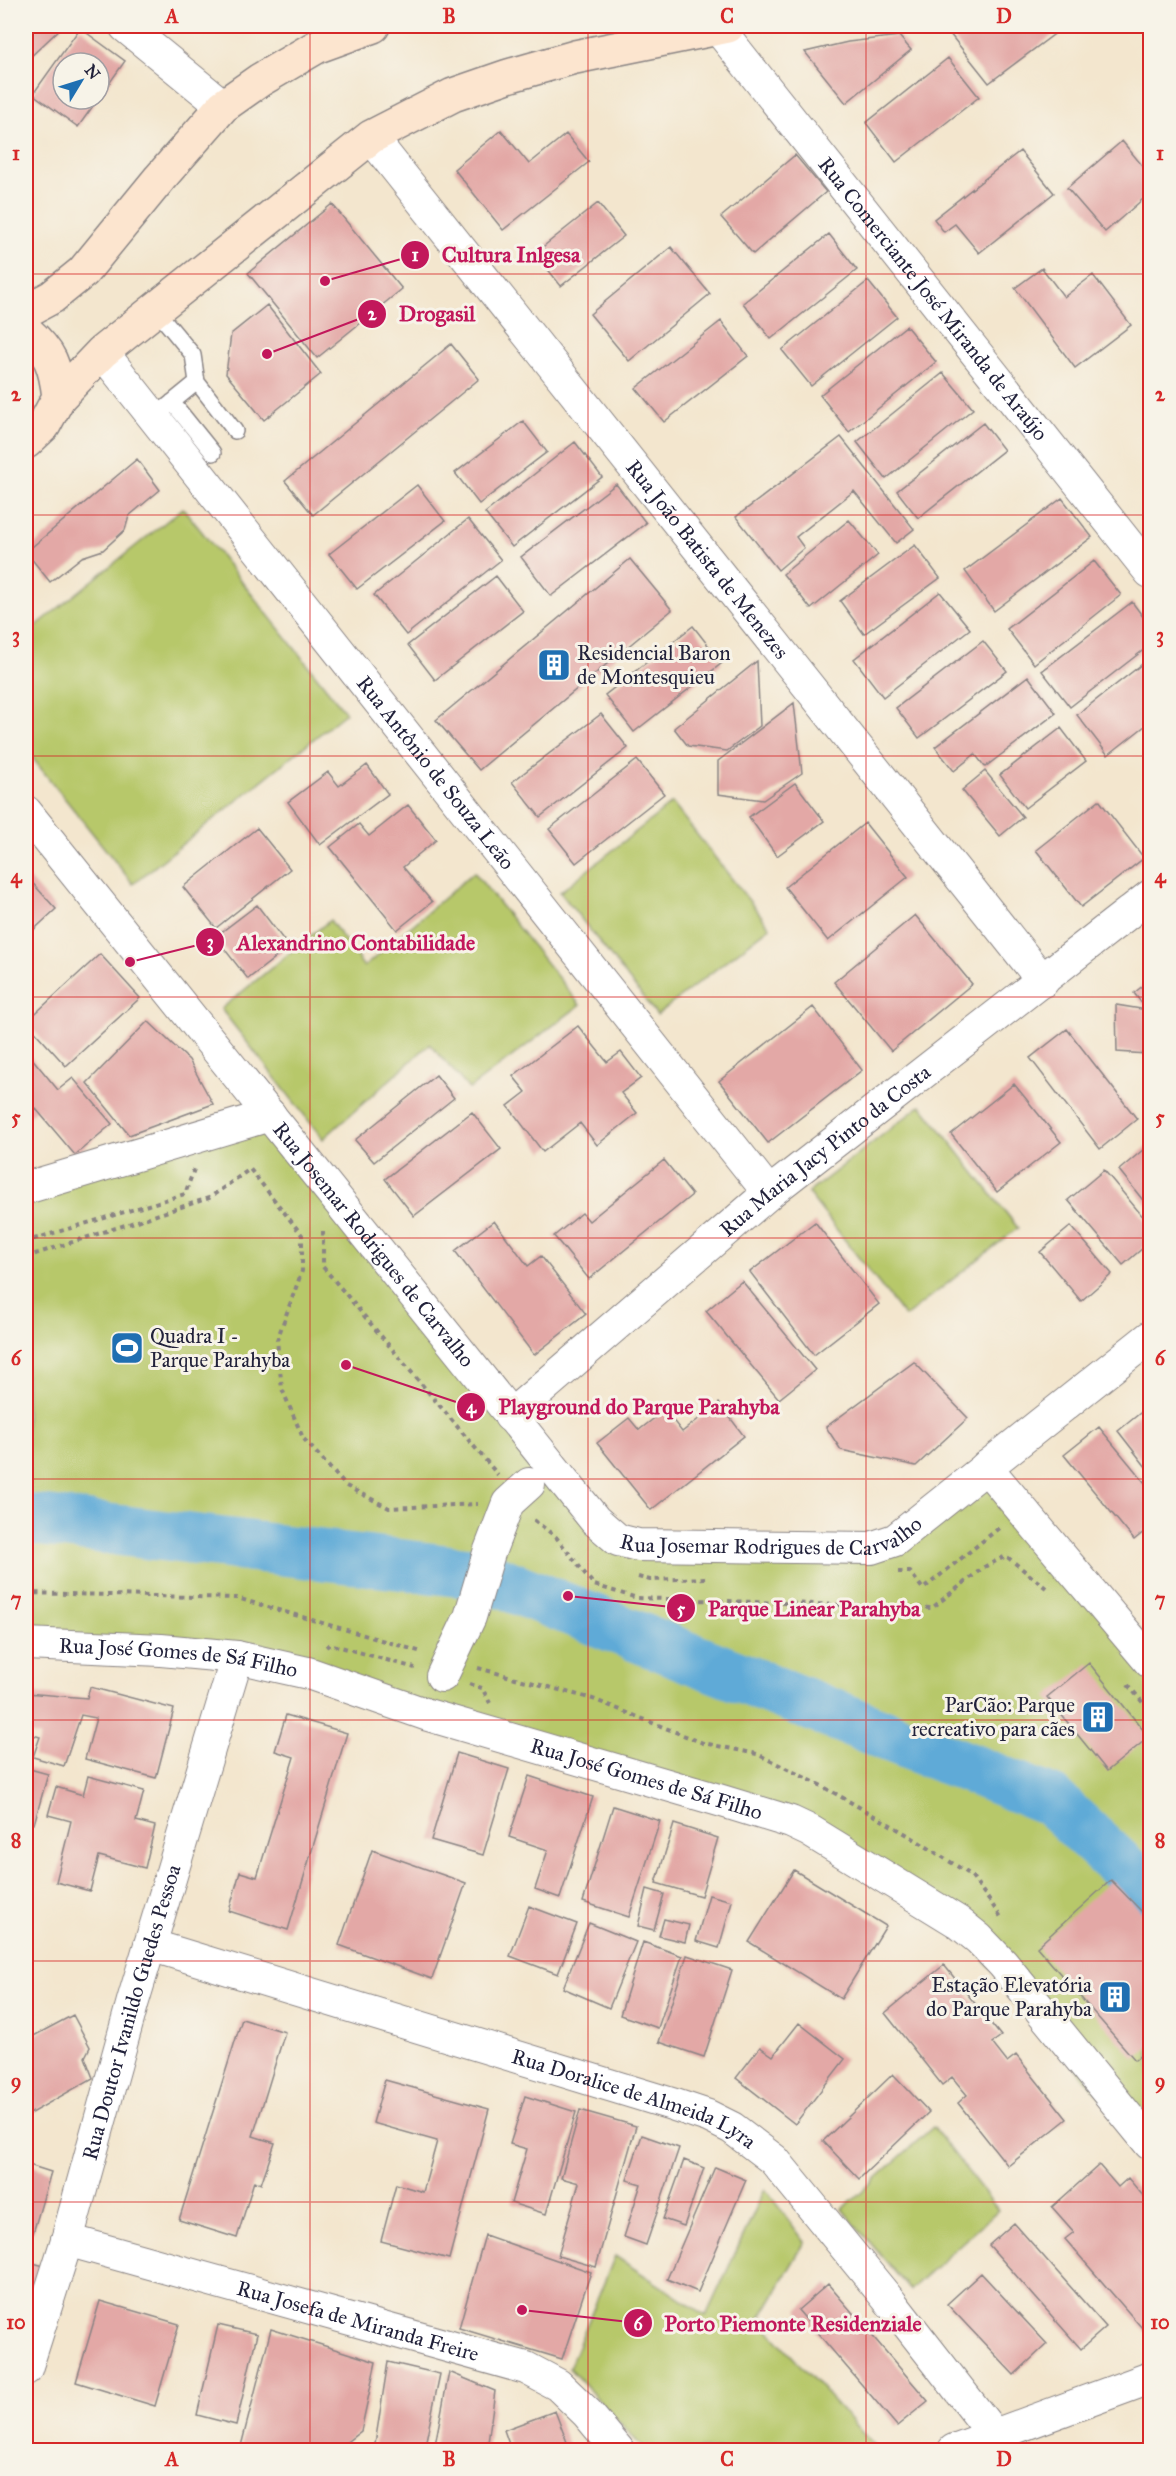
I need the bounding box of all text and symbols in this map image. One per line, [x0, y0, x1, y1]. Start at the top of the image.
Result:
text: A [163, 4, 179, 28]
text: B [442, 4, 456, 28]
text: C [720, 4, 734, 28]
text: D [996, 4, 1012, 28]
north arrow [51, 51, 111, 111]
text: N [81, 61, 104, 84]
text: 1 [12, 141, 20, 165]
text: 1 [1156, 141, 1164, 165]
street label: Rua Comerciante José Miranda de Araújo [813, 152, 1054, 446]
callout: Cultura Inlgesa [400, 235, 592, 275]
text: Cultura Inlgesa [442, 241, 581, 268]
text: 1 [411, 244, 419, 266]
callout: Drogasil [357, 294, 488, 334]
text: Drogasil [399, 300, 476, 327]
text: 2 [368, 303, 378, 325]
text: 2 [11, 382, 22, 406]
text: 2 [1155, 382, 1166, 406]
street label: Rua João Batista de Menezes [620, 455, 794, 664]
text: 3 [12, 623, 20, 648]
text: 3 [1156, 623, 1164, 648]
place label: Residencial Baron de Montesquieu [577, 640, 731, 690]
building icon: Residencial Baron de Montesquieu [536, 647, 572, 683]
street label: Rua Antônio de Souza Leão [351, 671, 521, 875]
text: 4 [10, 864, 22, 889]
text: 4 [1154, 864, 1166, 889]
callout: Alexandrino Contabilidade [195, 922, 487, 962]
text: Alexandrino Contabilidade [235, 929, 475, 956]
text: 3 [206, 931, 214, 954]
street label: Rua Maria Jacy Pinto da Costa [715, 1059, 936, 1242]
text: 5 [11, 1105, 21, 1129]
text: 5 [1155, 1105, 1165, 1129]
street label: Rua Josemar Rodrigues de Carvalho [267, 1117, 480, 1373]
place label: Quadra I - Parque Parahyba [150, 1323, 290, 1373]
sports icon: Quadra I - Parque Parahyba [109, 1330, 145, 1366]
text: 6 [11, 1346, 23, 1370]
text: 6 [1155, 1346, 1167, 1370]
callout: Playground do Parque Parahyba [456, 1387, 791, 1427]
text: Playground do Parque Parahyba [499, 1393, 780, 1420]
text: 4 [466, 1396, 477, 1419]
street label: Rua Josemar Rodrigues de Carvalho [617, 1510, 927, 1561]
text: 7 [11, 1587, 22, 1611]
text: 7 [1155, 1587, 1166, 1611]
callout: Parque Linear Parahyba [666, 1588, 932, 1628]
text: Parque Linear Parahyba [708, 1595, 921, 1622]
text: 5 [677, 1598, 686, 1620]
street label: Rua José Gomes de Sá Filho [58, 1632, 300, 1683]
place label: ParCão: Parque recreativo para cães [911, 1692, 1075, 1742]
building icon: ParCão: Parque recreativo para cães [1080, 1699, 1116, 1735]
street label: Rua José Gomes de Sá Filho [527, 1733, 766, 1826]
text: 8 [11, 1828, 21, 1852]
text: 8 [1155, 1828, 1165, 1852]
street label: Rua Doutor Ivanildo Guedes Pessoa [77, 1861, 187, 2163]
place label: Estação Elevatória do Parque Parahyba [926, 1972, 1092, 2022]
building icon: Estação Elevatória do Parque Parahyba [1097, 1979, 1133, 2015]
street label: Rua Doralice de Almeida Lyra [509, 2043, 761, 2155]
text: 9 [11, 2069, 21, 2094]
text: 9 [1155, 2069, 1165, 2094]
street label: Rua Josefa de Miranda Freire [234, 2275, 482, 2367]
callout: Porto Piemonte Residenziale [623, 2303, 934, 2343]
text: 10 [6, 2310, 26, 2334]
text: Porto Piemonte Residenziale [664, 2310, 922, 2337]
text: 10 [1150, 2310, 1170, 2334]
text: 6 [633, 2313, 643, 2335]
text: A [163, 2447, 179, 2471]
text: B [442, 2447, 456, 2471]
text: C [720, 2447, 734, 2471]
text: D [996, 2447, 1012, 2471]

